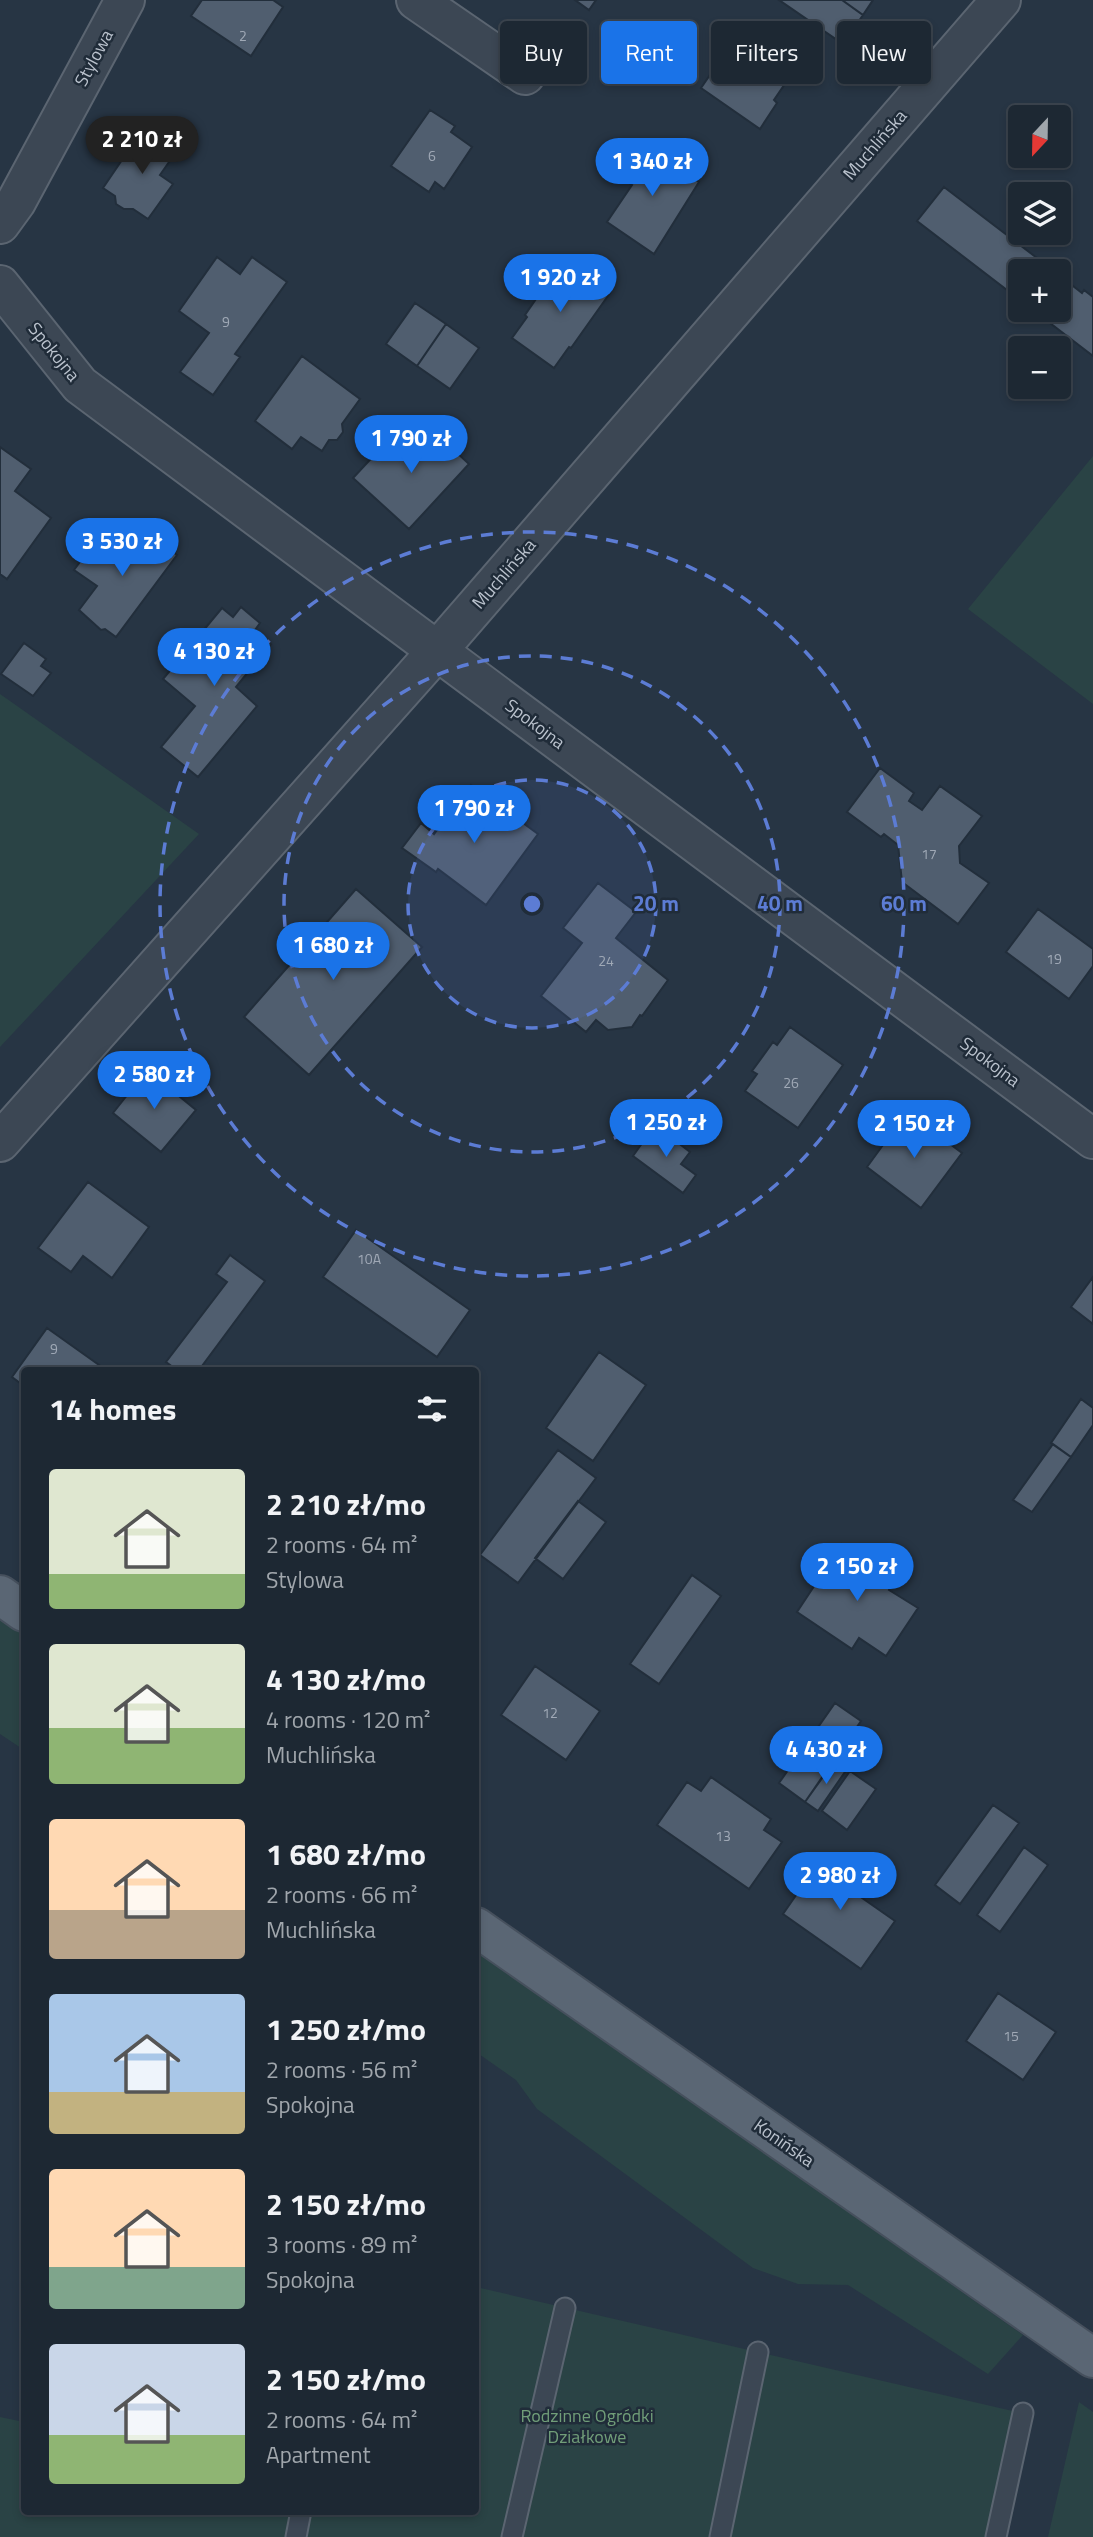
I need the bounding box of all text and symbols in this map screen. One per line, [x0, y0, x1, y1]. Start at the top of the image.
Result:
chip: Buy [500, 21, 587, 84]
chip: Rent [601, 21, 697, 84]
chip: Filters [711, 21, 823, 84]
chip: New [837, 21, 931, 84]
street label: Stylowa [67, 25, 120, 91]
house number: 2 [239, 25, 247, 46]
street label: Muchlińska [836, 103, 913, 186]
north arrow [1008, 105, 1071, 168]
map controls [1008, 105, 1071, 399]
pin: 2 210 zł [70, 116, 214, 176]
text: 2 210 zł [102, 121, 182, 156]
pin: 1 340 zł [580, 138, 724, 198]
text: 1 340 zł [612, 143, 692, 178]
house number: 6 [428, 145, 436, 166]
button: layers [1008, 182, 1071, 245]
pin: 1 920 zł [488, 254, 632, 314]
text: 1 920 zł [520, 259, 600, 294]
button: + [1008, 259, 1071, 322]
house number: 9 [222, 311, 230, 332]
street label: Spokojna [22, 316, 87, 387]
button: − [1008, 336, 1071, 399]
pin: 1 790 zł [339, 416, 483, 475]
text: 1 790 zł [371, 420, 451, 455]
pin: 3 530 zł [50, 518, 194, 578]
text: 3 530 zł [82, 523, 162, 558]
street label: Muchlińska [465, 532, 542, 615]
pin: 4 130 zł [142, 628, 286, 688]
text: 4 130 zł [174, 633, 254, 668]
street label: Spokojna [500, 692, 571, 755]
pin: 1 790 zł [402, 786, 546, 845]
text: 1 790 zł [434, 790, 514, 825]
house number: 17 [921, 843, 937, 864]
text: 20 m [633, 887, 679, 919]
text: 40 m [757, 887, 803, 919]
text: 60 m [881, 887, 927, 919]
centre of rings [520, 892, 544, 916]
pin: 1 680 zł [261, 922, 405, 982]
text: 1 680 zł [293, 927, 373, 962]
house number: 19 [1046, 948, 1062, 969]
house number: 24 [598, 950, 614, 971]
street label: Spokojna [955, 1030, 1026, 1093]
pin: 2 580 zł [82, 1052, 226, 1111]
text: 2 580 zł [114, 1056, 194, 1091]
house number: 26 [783, 1072, 799, 1093]
pin: 1 250 zł [594, 1100, 738, 1159]
pin: 2 150 zł [842, 1100, 986, 1160]
text: 1 250 zł [626, 1104, 706, 1139]
text: 2 150 zł [874, 1105, 954, 1140]
house number: 10A [357, 1248, 382, 1269]
house number: 9 [50, 1338, 58, 1359]
text: 14 homes [49, 1386, 176, 1432]
icon: filters [413, 1390, 451, 1428]
text: 2 210 zł/mo [266, 1481, 426, 1527]
icon: home [105, 1497, 189, 1581]
text: 2 rooms · 64 m² [266, 1527, 417, 1562]
pin: 2 150 zł [785, 1544, 929, 1603]
text: 2 150 zł [817, 1548, 897, 1583]
text: Stylowa [266, 1562, 344, 1597]
text: 4 130 zł/mo [266, 1656, 426, 1702]
icon: home [105, 1672, 189, 1756]
text: 4 rooms · 120 m² [266, 1702, 430, 1737]
house number: 12 [542, 1702, 558, 1723]
pin: 4 430 zł [754, 1726, 898, 1786]
text: 4 430 zł [786, 1731, 866, 1766]
text: Muchlińska [266, 1737, 376, 1772]
house number: 13 [715, 1825, 731, 1846]
text: 1 680 zł/mo [266, 1831, 426, 1877]
icon: home [105, 1847, 189, 1931]
pin: 2 980 zł [768, 1853, 912, 1912]
text: 2 980 zł [800, 1857, 880, 1892]
text: 2 rooms · 66 m² [266, 1877, 417, 1912]
text: Muchlińska [266, 1912, 376, 1947]
text: 1 250 zł/mo [266, 2006, 426, 2052]
icon: home [105, 2022, 189, 2106]
house number: 15 [1003, 2025, 1019, 2046]
text: 2 rooms · 56 m² [266, 2052, 417, 2087]
text: Spokojna [266, 2087, 355, 2122]
street label: Konińska [748, 2112, 820, 2173]
text: 2 150 zł/mo [266, 2181, 426, 2227]
icon: home [105, 2197, 189, 2281]
text: 3 rooms · 89 m² [266, 2227, 417, 2262]
text: Spokojna [266, 2262, 355, 2297]
text: 2 150 zł/mo [266, 2356, 426, 2402]
icon: home [105, 2372, 189, 2456]
text: 2 rooms · 64 m² [266, 2402, 417, 2437]
park label: Rodzinne Ogródki Działkowe [520, 2402, 654, 2450]
text: Apartment [266, 2437, 371, 2472]

